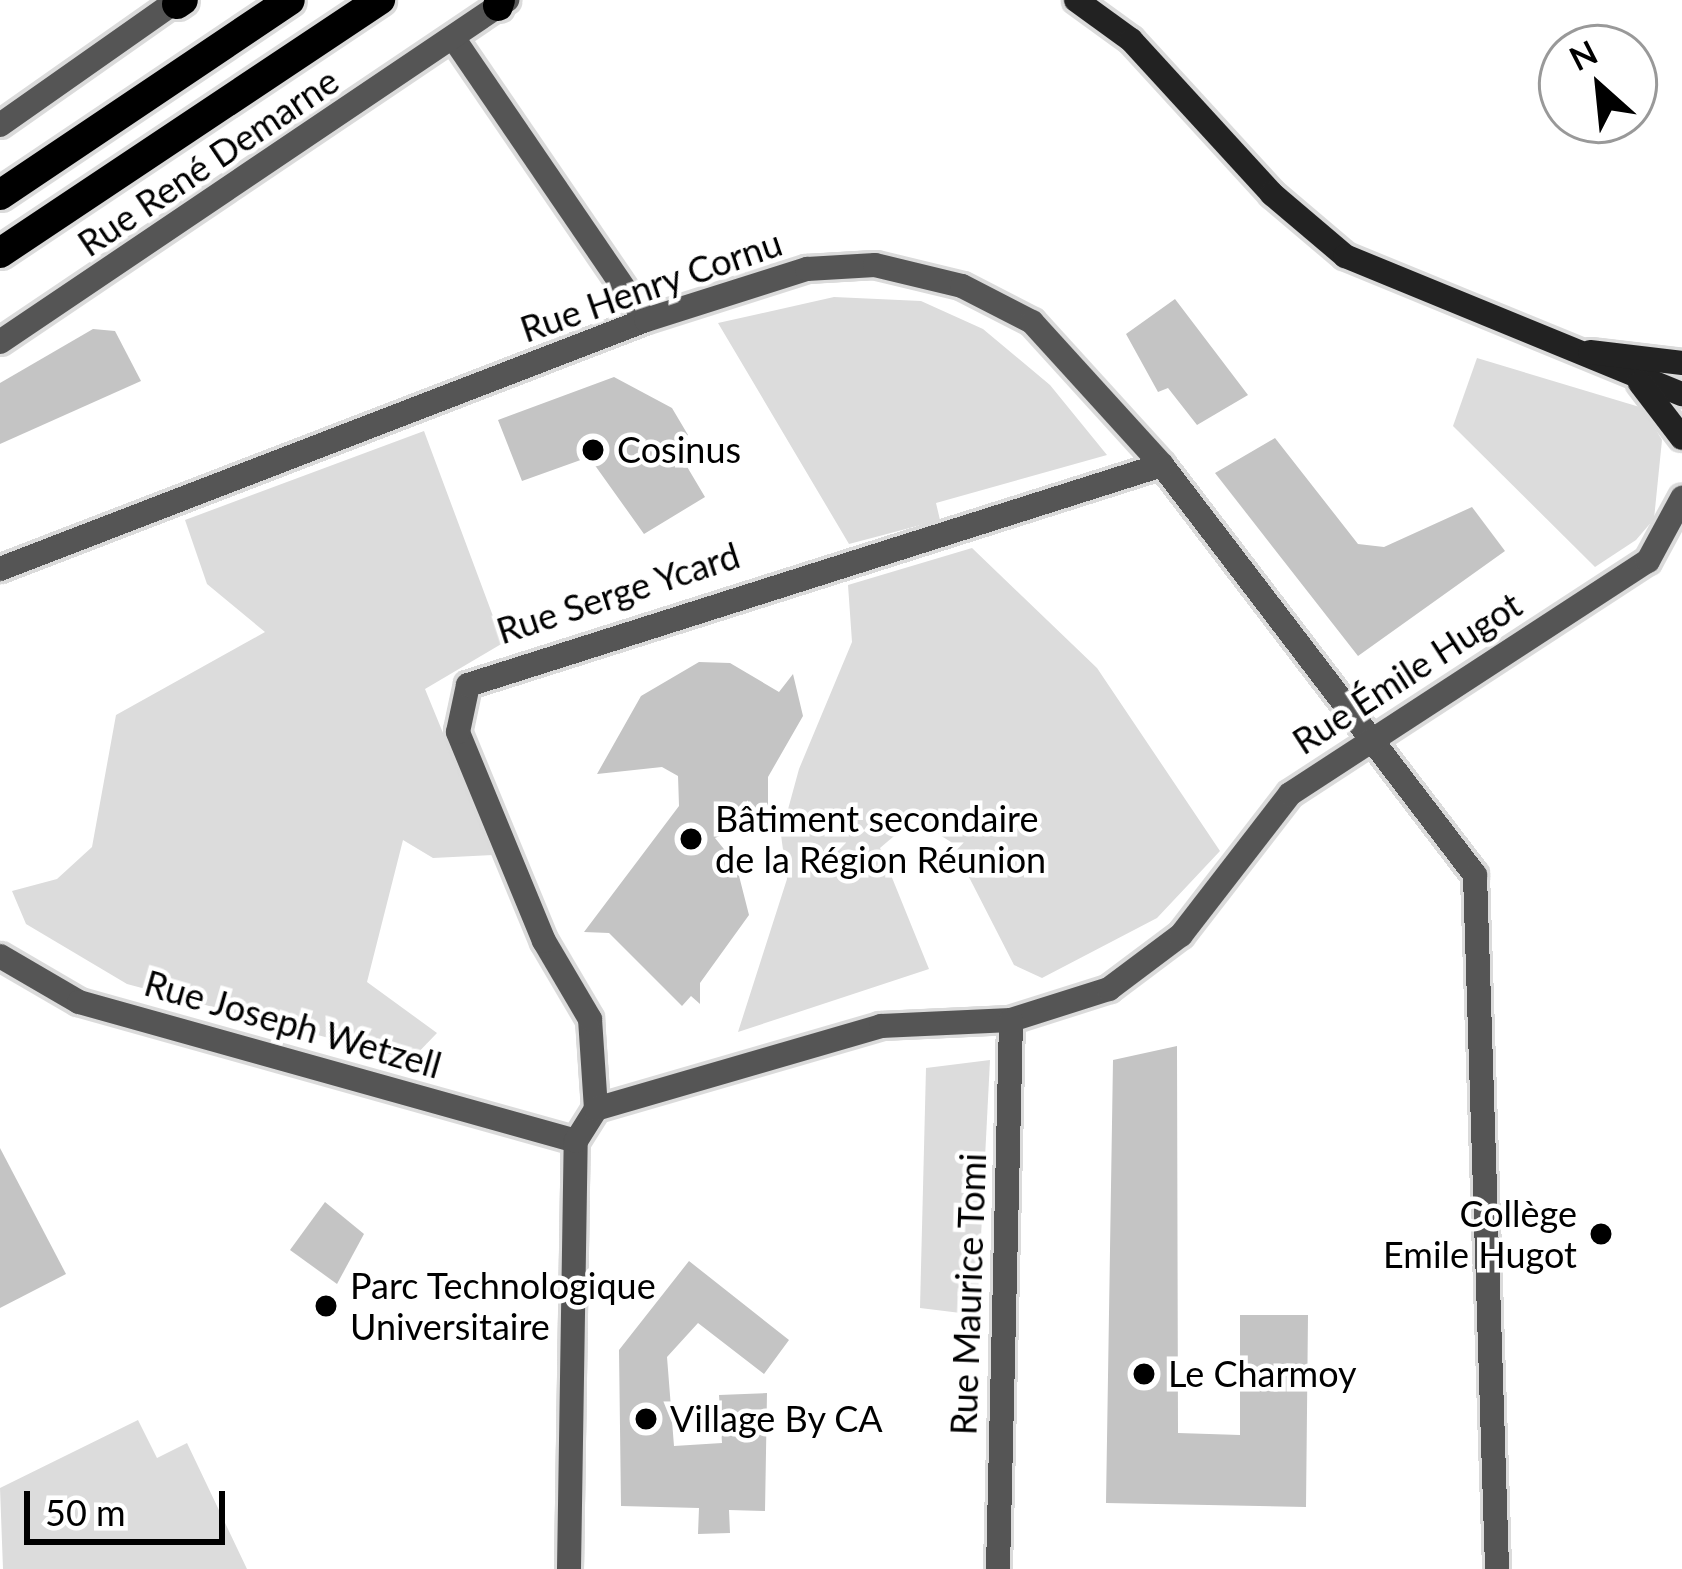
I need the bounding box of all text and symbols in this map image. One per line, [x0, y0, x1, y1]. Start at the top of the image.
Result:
north arrow [1538, 24, 1658, 144]
text: N [1563, 31, 1603, 78]
street label: Rue René Demarne [70, 59, 346, 265]
street label: Rue Henry Cornu [514, 221, 788, 351]
place label: Cosinus [617, 428, 741, 472]
marker: Cosinus [580, 437, 606, 463]
street label: Rue Serge Ycard [491, 533, 745, 653]
street label: Rue Émile Hugot [1285, 583, 1529, 763]
place label: Bâtiment secondaire de la Région Réunion [715, 796, 1046, 881]
marker: Bâtiment secondaire de la Région Réunion [678, 826, 704, 852]
street label: Rue Joseph Wetzell [139, 961, 447, 1087]
street label: Rue Maurice Tomi [941, 1152, 995, 1436]
place label: Collège Emile Hugot [1383, 1191, 1577, 1276]
marker: Collège Emile Hugot [1588, 1221, 1614, 1247]
place label: Parc Technologique Universitaire [350, 1263, 657, 1348]
marker: Parc Technologique Universitaire [313, 1293, 339, 1319]
place label: Le Charmoy [1168, 1352, 1357, 1396]
marker: Le Charmoy [1131, 1361, 1157, 1387]
place label: Village By CA [670, 1397, 884, 1441]
marker: Village By CA [633, 1406, 659, 1432]
scale bar [30, 1467, 231, 1541]
text: 50 m [45, 1490, 126, 1534]

